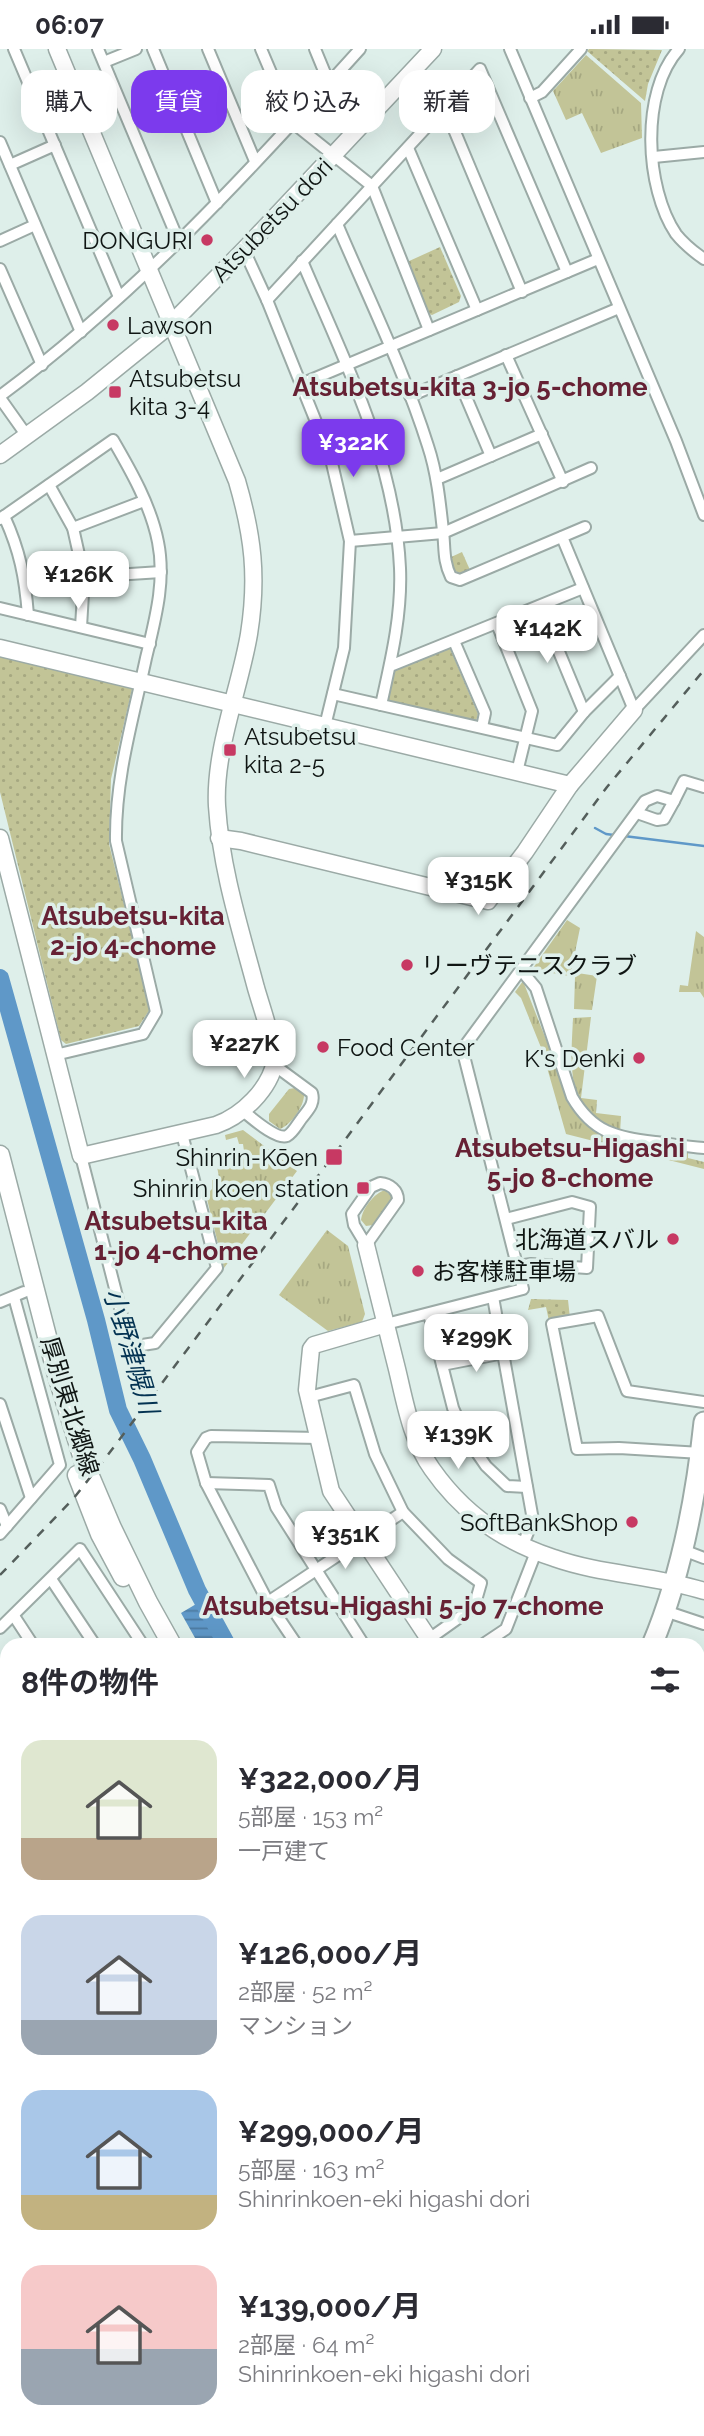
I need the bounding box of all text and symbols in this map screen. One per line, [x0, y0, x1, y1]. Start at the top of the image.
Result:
text: 06:07 [35, 10, 104, 40]
chip: 購入 [21, 70, 117, 133]
chip: 賃貸 [131, 70, 227, 133]
chip: 絞り込み [241, 70, 385, 133]
chip: 新着 [399, 70, 495, 133]
street label: Atsubetsu dori [206, 152, 338, 288]
place label: DONGURI [82, 226, 193, 255]
marker: DONGURI [199, 232, 215, 248]
place label: Lawson [127, 311, 213, 340]
marker: Lawson [105, 317, 121, 333]
place label: Atsubetsu kita 3-4 [129, 364, 241, 421]
district label: Atsubetsu-kita 3-jo 5-chome [293, 372, 648, 402]
marker: Atsubetsu kita 3-4 [107, 384, 123, 400]
pin: ¥322K [304, 419, 402, 479]
text: ¥322K [318, 428, 388, 455]
pin: ¥126K [29, 552, 127, 611]
text: ¥126K [43, 560, 113, 587]
pin: ¥142K [498, 605, 596, 665]
text: ¥142K [512, 614, 582, 641]
place label: Atsubetsu kita 2-5 [244, 722, 356, 779]
marker: Atsubetsu kita 2-5 [222, 742, 238, 758]
pin: ¥315K [429, 857, 527, 917]
text: ¥315K [444, 866, 512, 893]
district label: Atsubetsu-kita 2-jo 4-chome [41, 901, 225, 961]
place label: リーヴテニスクラブ [421, 951, 637, 980]
marker: リーヴテニスクラブ [399, 957, 415, 973]
pin: ¥227K [195, 1021, 293, 1080]
text: ¥227K [209, 1029, 279, 1056]
place label: Food Center [337, 1033, 475, 1062]
marker: Food Center [315, 1039, 331, 1055]
place label: K's Denki [524, 1044, 625, 1073]
marker: K's Denki [631, 1050, 647, 1066]
district label: Atsubetsu-Higashi 5-jo 8-chome [455, 1133, 685, 1193]
place label: Shinrin-Kōen [175, 1143, 318, 1172]
marker: Shinrin-Kōen [324, 1147, 344, 1167]
place label: Shinrin koen station [133, 1174, 349, 1203]
marker: Shinrin koen station [355, 1180, 371, 1196]
district label: Atsubetsu-kita 1-jo 4-chome [84, 1206, 268, 1266]
place label: 北海道スバル [515, 1225, 659, 1254]
marker: 北海道スバル [665, 1231, 681, 1247]
place label: お客様駐車場 [432, 1257, 576, 1286]
marker: お客様駐車場 [410, 1263, 426, 1279]
water label: 小野津幌川 [98, 1284, 165, 1420]
pin: ¥299K [427, 1315, 525, 1374]
text: ¥299K [440, 1323, 512, 1350]
street label: 厚別東北郷線 [35, 1333, 105, 1479]
pin: ¥139K [409, 1411, 507, 1471]
text: ¥139K [423, 1420, 493, 1447]
place label: SoftBankShop [460, 1508, 618, 1537]
pin: ¥351K [296, 1511, 394, 1571]
marker: SoftBankShop [624, 1514, 640, 1530]
text: ¥351K [311, 1520, 379, 1547]
district label: Atsubetsu-Higashi 5-jo 7-chome [202, 1591, 604, 1621]
icon: filters [646, 1661, 684, 1699]
text: 8件の物件 [21, 1665, 159, 1700]
text: ¥322,000/月 [238, 1761, 423, 1796]
icon: home [77, 1768, 161, 1852]
text: 5部屋 · 153 m² [238, 1803, 383, 1830]
text: 一戸建て [238, 1837, 330, 1864]
text: ¥126,000/月 [238, 1936, 422, 1971]
icon: home [77, 1943, 161, 2027]
text: 2部屋 · 52 m² [238, 1978, 373, 2005]
text: マンション [238, 2012, 353, 2039]
text: ¥299,000/月 [238, 2114, 424, 2149]
icon: home [77, 2118, 161, 2202]
text: 5部屋 · 163 m² [238, 2156, 385, 2183]
text: Shinrinkoen-eki higashi dori [238, 2185, 530, 2212]
text: ¥139,000/月 [238, 2289, 421, 2324]
icon: home [77, 2293, 161, 2377]
text: 2部屋 · 64 m² [238, 2331, 374, 2358]
text: Shinrinkoen-eki higashi dori [238, 2360, 530, 2387]

